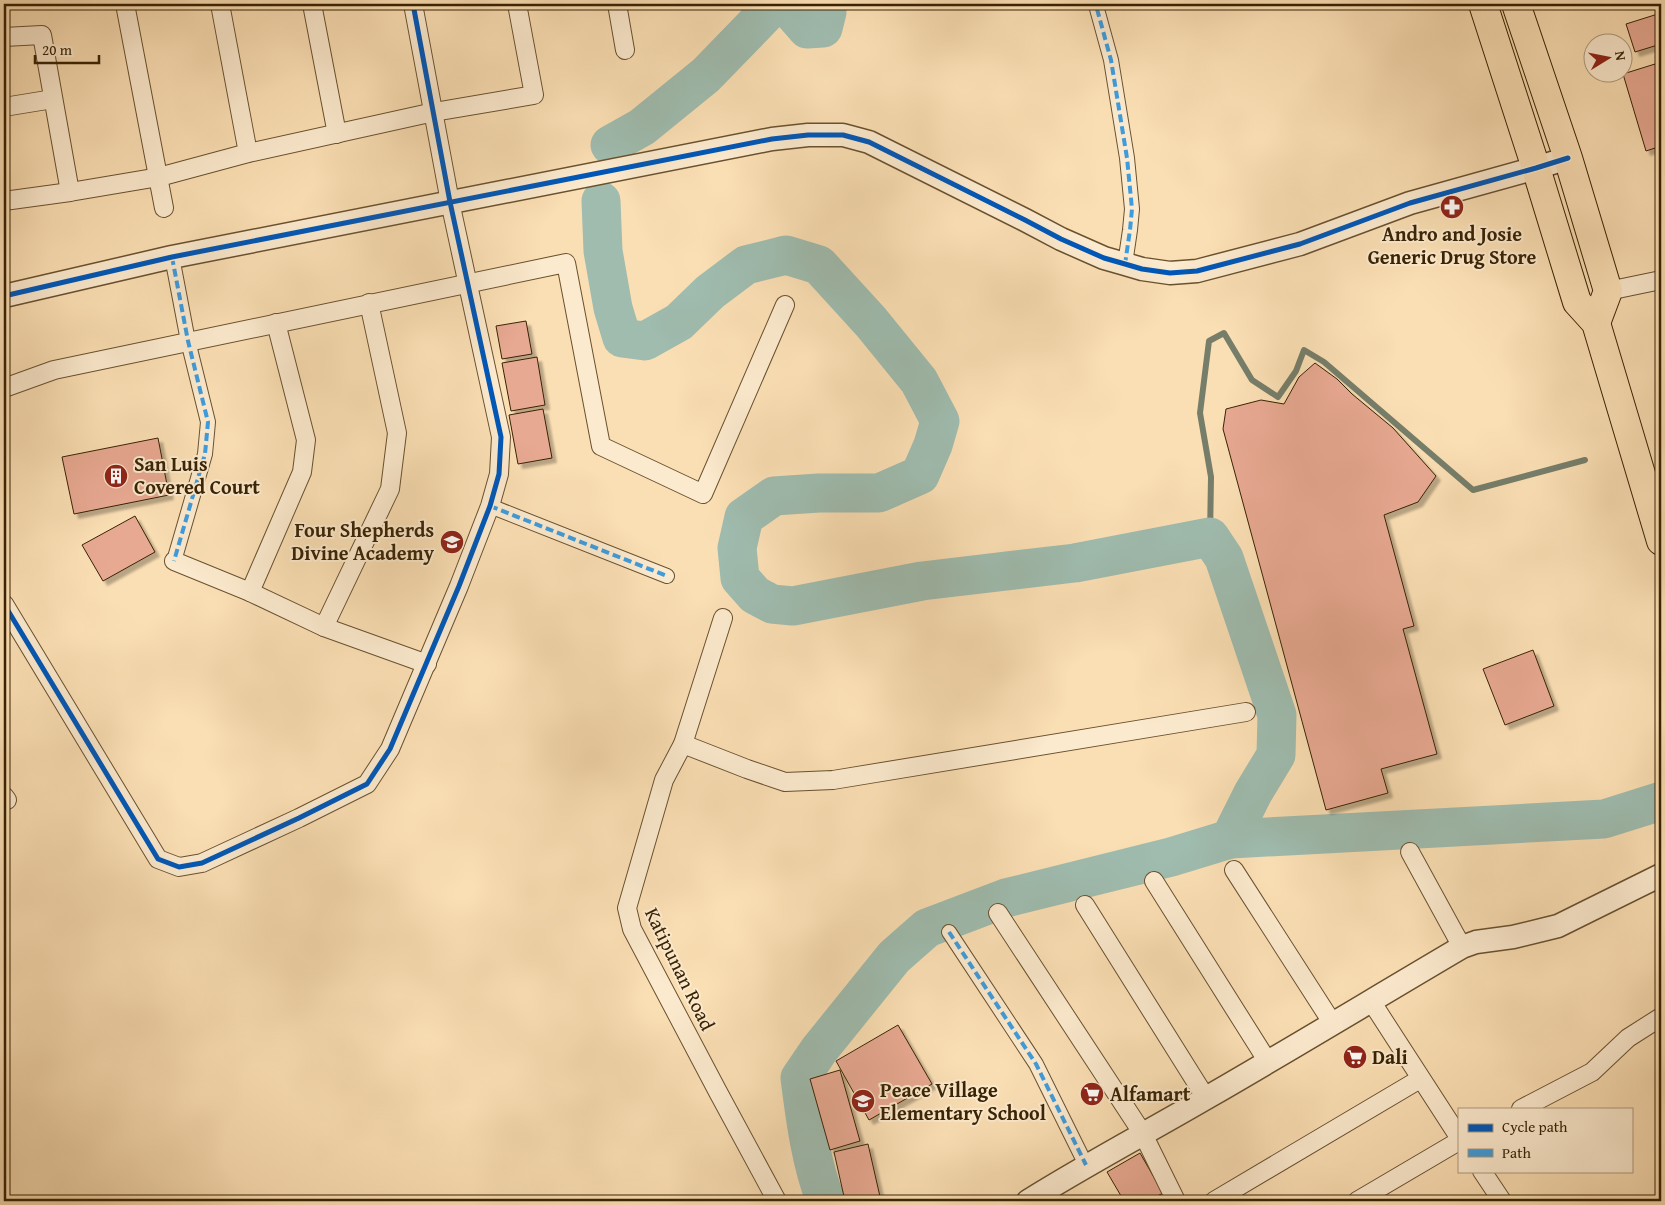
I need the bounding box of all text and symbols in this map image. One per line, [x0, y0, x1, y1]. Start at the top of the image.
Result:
scale bar [35, 32, 99, 64]
north arrow [1582, 32, 1632, 82]
text: 20 m [42, 39, 73, 60]
text: N [1610, 49, 1632, 63]
pharmacy icon: Andro and Josie Generic Drug Store [1439, 194, 1465, 220]
place label: Andro and Josie Generic Drug Store [1368, 219, 1537, 271]
place label: San Luis Covered Court [134, 449, 260, 501]
building icon: San Luis Covered Court [103, 463, 129, 489]
place label: Four Shepherds Divine Academy [291, 515, 435, 567]
school or university icon: Four Shepherds Divine Academy [439, 529, 465, 555]
street label: Katipunan Road [638, 902, 723, 1036]
place label: Dali [1372, 1042, 1408, 1071]
supermarket icon: Dali [1342, 1044, 1368, 1070]
place label: Peace Village Elementary School [880, 1075, 1046, 1127]
place label: Alfamart [1110, 1079, 1191, 1108]
supermarket icon: Alfamart [1079, 1081, 1105, 1107]
school or university icon: Peace Village Elementary School [850, 1088, 876, 1114]
legend [1458, 1108, 1632, 1172]
text: Cycle path [1502, 1116, 1568, 1137]
text: Path [1502, 1142, 1531, 1163]

